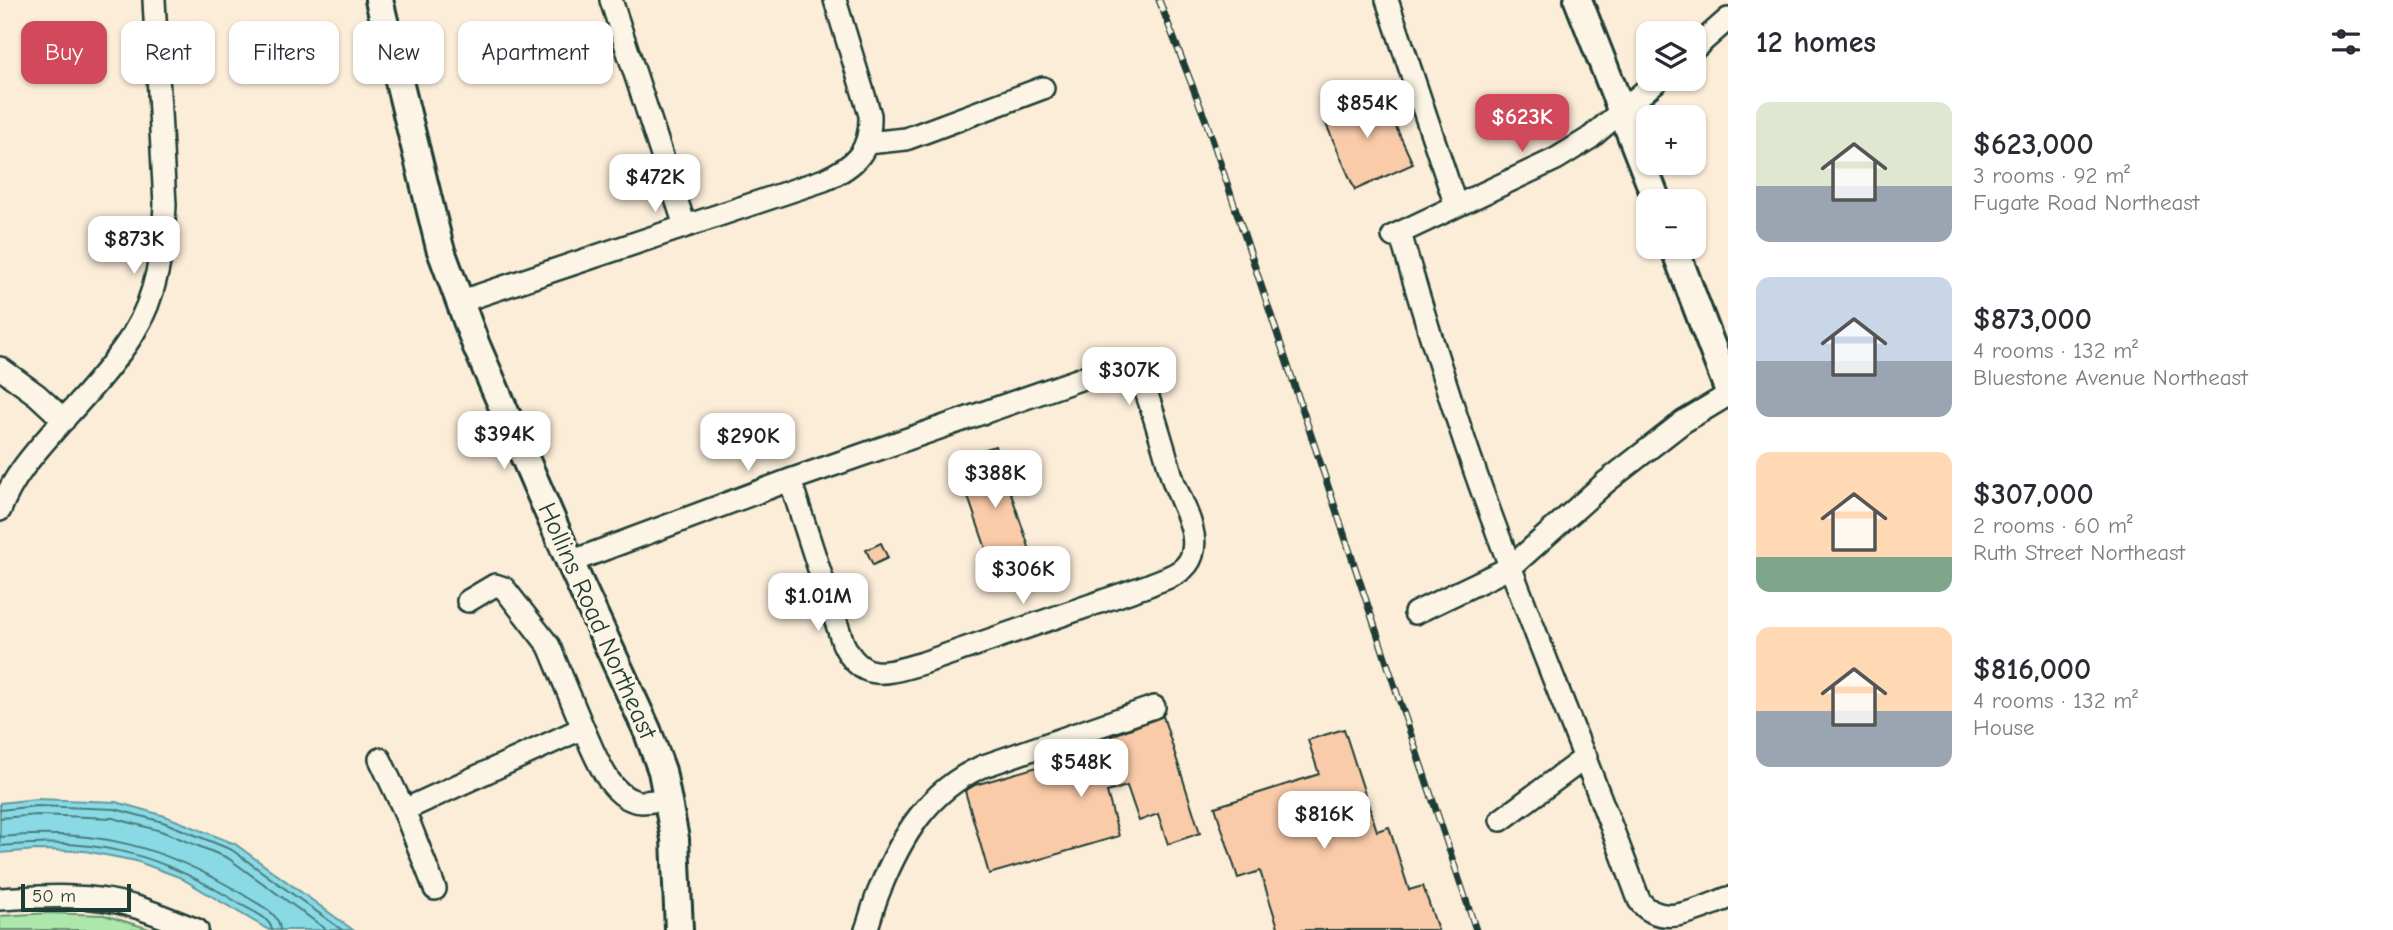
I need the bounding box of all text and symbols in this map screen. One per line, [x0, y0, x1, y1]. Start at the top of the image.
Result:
chip: Buy [21, 21, 107, 84]
chip: Rent [121, 21, 215, 84]
chip: Filters [229, 21, 339, 84]
chip: New [353, 21, 444, 84]
chip: Apartment [458, 21, 613, 84]
map controls [1636, 21, 1706, 259]
button: layers [1636, 21, 1706, 91]
icon: filters [2327, 23, 2365, 61]
text: 12 homes [1756, 25, 1876, 60]
pin: $854K [1318, 80, 1416, 140]
text: $854K [1336, 89, 1398, 116]
pin: $623K [1473, 94, 1571, 154]
text: $623K [1491, 103, 1553, 130]
button: + [1636, 105, 1706, 175]
text: $623,000 [1973, 127, 2094, 162]
icon: home [1812, 130, 1896, 214]
pin: $472K [606, 154, 704, 214]
text: 3 rooms · 92 m² [1973, 162, 2130, 189]
text: $472K [625, 163, 685, 190]
button: − [1636, 189, 1706, 259]
text: Fugate Road Northeast [1973, 189, 2199, 216]
pin: $873K [85, 216, 183, 276]
text: $873K [104, 225, 164, 252]
text: $873,000 [1973, 302, 2092, 337]
icon: home [1812, 305, 1896, 389]
text: 4 rooms · 132 m² [1973, 337, 2138, 364]
pin: $307K [1080, 348, 1178, 407]
text: $307K [1098, 356, 1160, 383]
text: Bluestone Avenue Northeast [1973, 364, 2248, 391]
pin: $394K [455, 412, 553, 471]
pin: $290K [699, 414, 797, 473]
text: $394K [474, 420, 534, 447]
text: $290K [716, 422, 780, 449]
pin: $388K [946, 450, 1044, 510]
text: $388K [964, 459, 1026, 486]
text: $307,000 [1973, 477, 2094, 512]
icon: home [1812, 480, 1896, 564]
street label: Hollins Road Northeast [531, 498, 663, 745]
text: 2 rooms · 60 m² [1973, 512, 2133, 539]
text: Ruth Street Northeast [1973, 539, 2185, 566]
pin: $306K [974, 546, 1072, 606]
text: $306K [991, 555, 1055, 582]
pin: $1.01M [761, 574, 875, 633]
text: $1.01M [784, 582, 852, 609]
text: $816,000 [1973, 652, 2091, 687]
icon: home [1812, 655, 1896, 739]
text: 4 rooms · 132 m² [1973, 687, 2138, 714]
text: House [1973, 714, 2035, 741]
pin: $548K [1032, 740, 1130, 799]
text: $548K [1050, 748, 1112, 775]
pin: $816K [1275, 792, 1373, 851]
text: $816K [1294, 800, 1354, 827]
scale bar [21, 881, 131, 913]
text: 50 m [32, 885, 76, 907]

